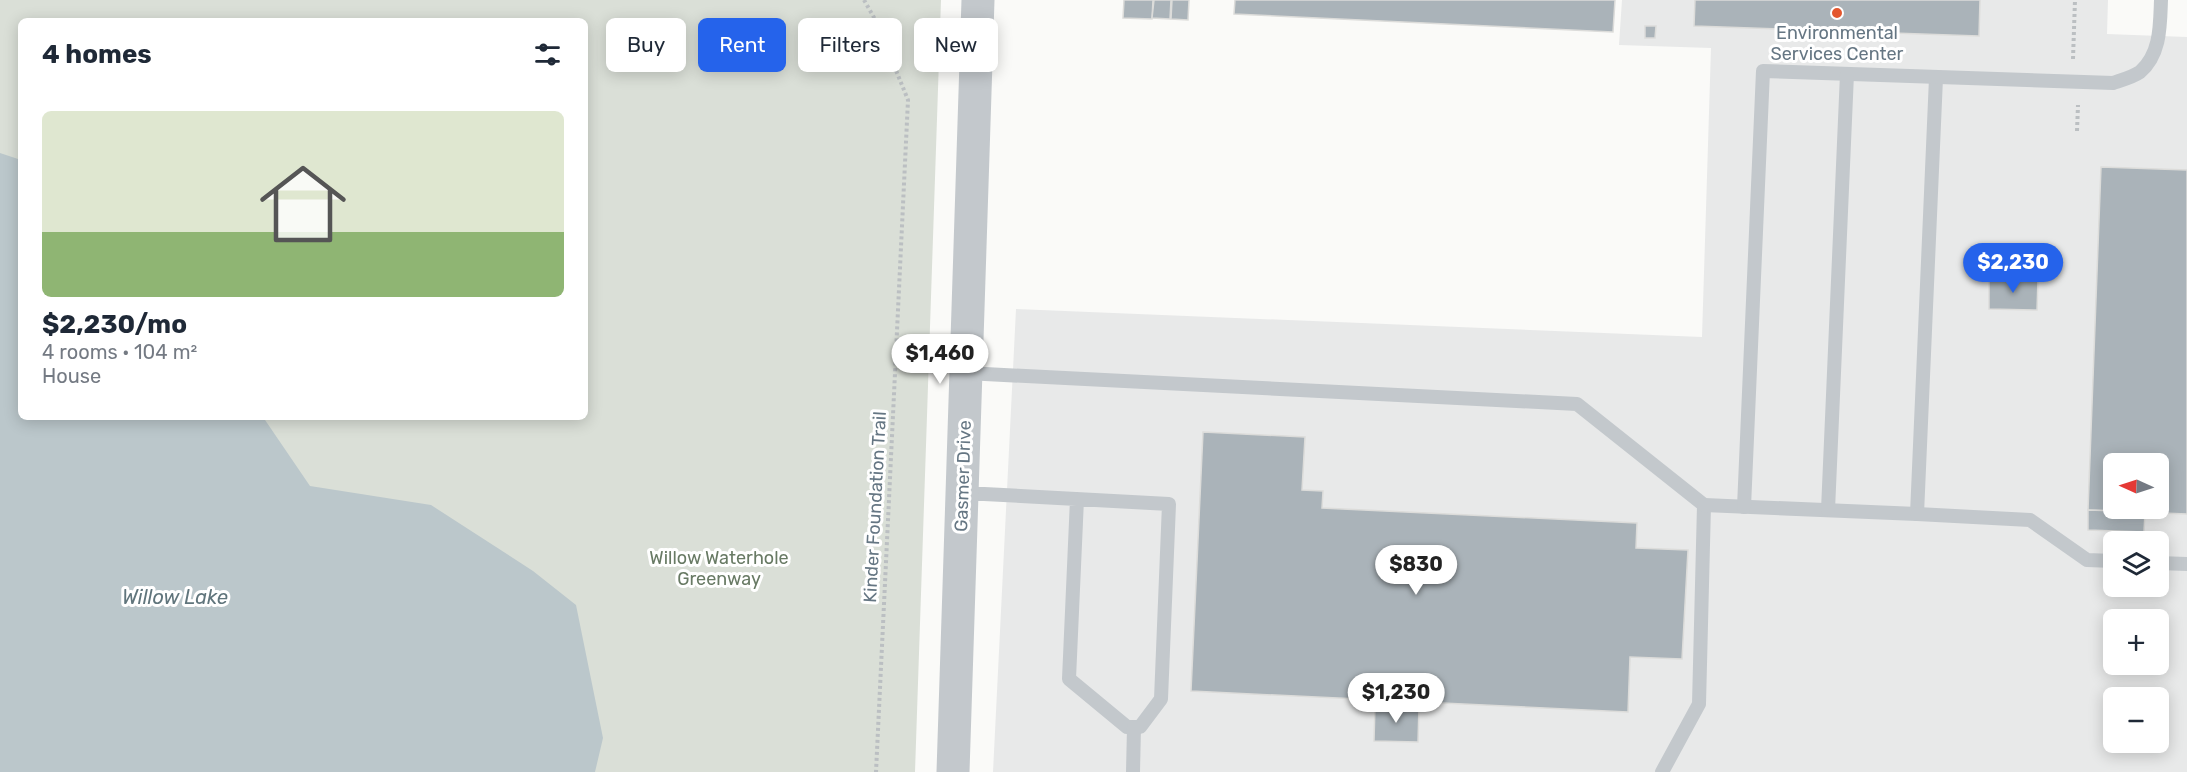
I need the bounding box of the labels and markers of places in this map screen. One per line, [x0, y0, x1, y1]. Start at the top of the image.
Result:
marker: Environmental Services Center [1830, 6, 1844, 20]
place label: Environmental Services Center [1771, 22, 1904, 65]
pin: $2,230 [1964, 243, 2062, 294]
pin: $1,460 [891, 334, 989, 385]
pin: $830 [1380, 545, 1452, 596]
pin: $1,230 [1347, 673, 1445, 724]

